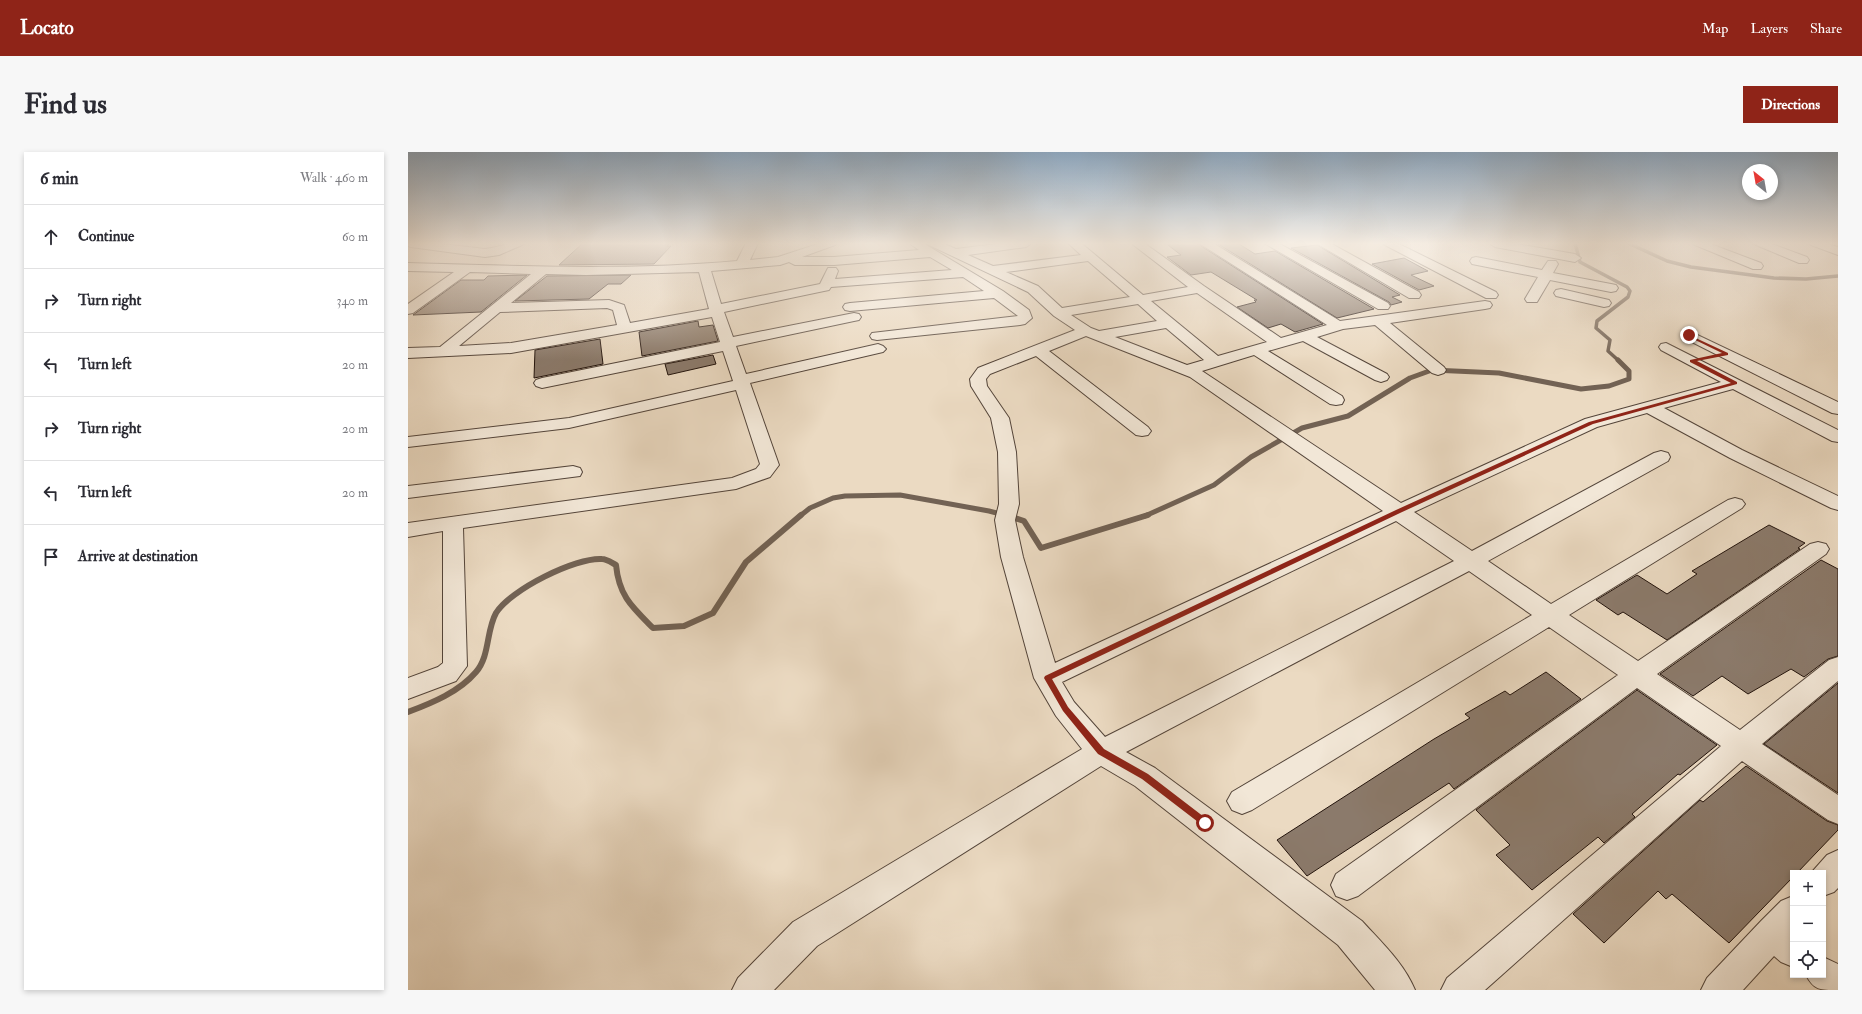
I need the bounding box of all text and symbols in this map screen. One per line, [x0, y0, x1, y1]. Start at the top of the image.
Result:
text: Locato [20, 16, 74, 40]
text: Map [1702, 20, 1728, 37]
text: Layers [1750, 20, 1788, 37]
text: Share [1810, 20, 1842, 37]
button: Directions [1743, 86, 1838, 123]
text: Find us [24, 87, 107, 122]
north arrow [1742, 164, 1778, 200]
text: 6 min [40, 168, 79, 189]
text: Walk · 460 m [300, 170, 368, 186]
icon: ahead [40, 226, 62, 248]
text: Continue [78, 227, 134, 246]
text: 60 m [342, 229, 368, 245]
icon: right [40, 290, 62, 312]
text: Turn right [78, 291, 141, 310]
text: 340 m [337, 293, 368, 309]
route end [1680, 326, 1698, 344]
icon: left [40, 354, 62, 376]
text: Turn left [78, 355, 132, 374]
text: 20 m [342, 357, 368, 373]
icon: right [40, 418, 62, 440]
text: Turn right [78, 419, 141, 438]
text: 20 m [342, 421, 368, 437]
icon: left [40, 482, 62, 504]
text: Turn left [78, 483, 132, 502]
text: 20 m [342, 485, 368, 501]
icon: arrive [40, 546, 62, 568]
text: Arrive at destination [78, 547, 198, 566]
route start [1196, 814, 1214, 832]
map controls [1790, 870, 1826, 978]
button: + [1790, 870, 1826, 906]
button: − [1790, 906, 1826, 942]
button: locate [1790, 942, 1826, 978]

